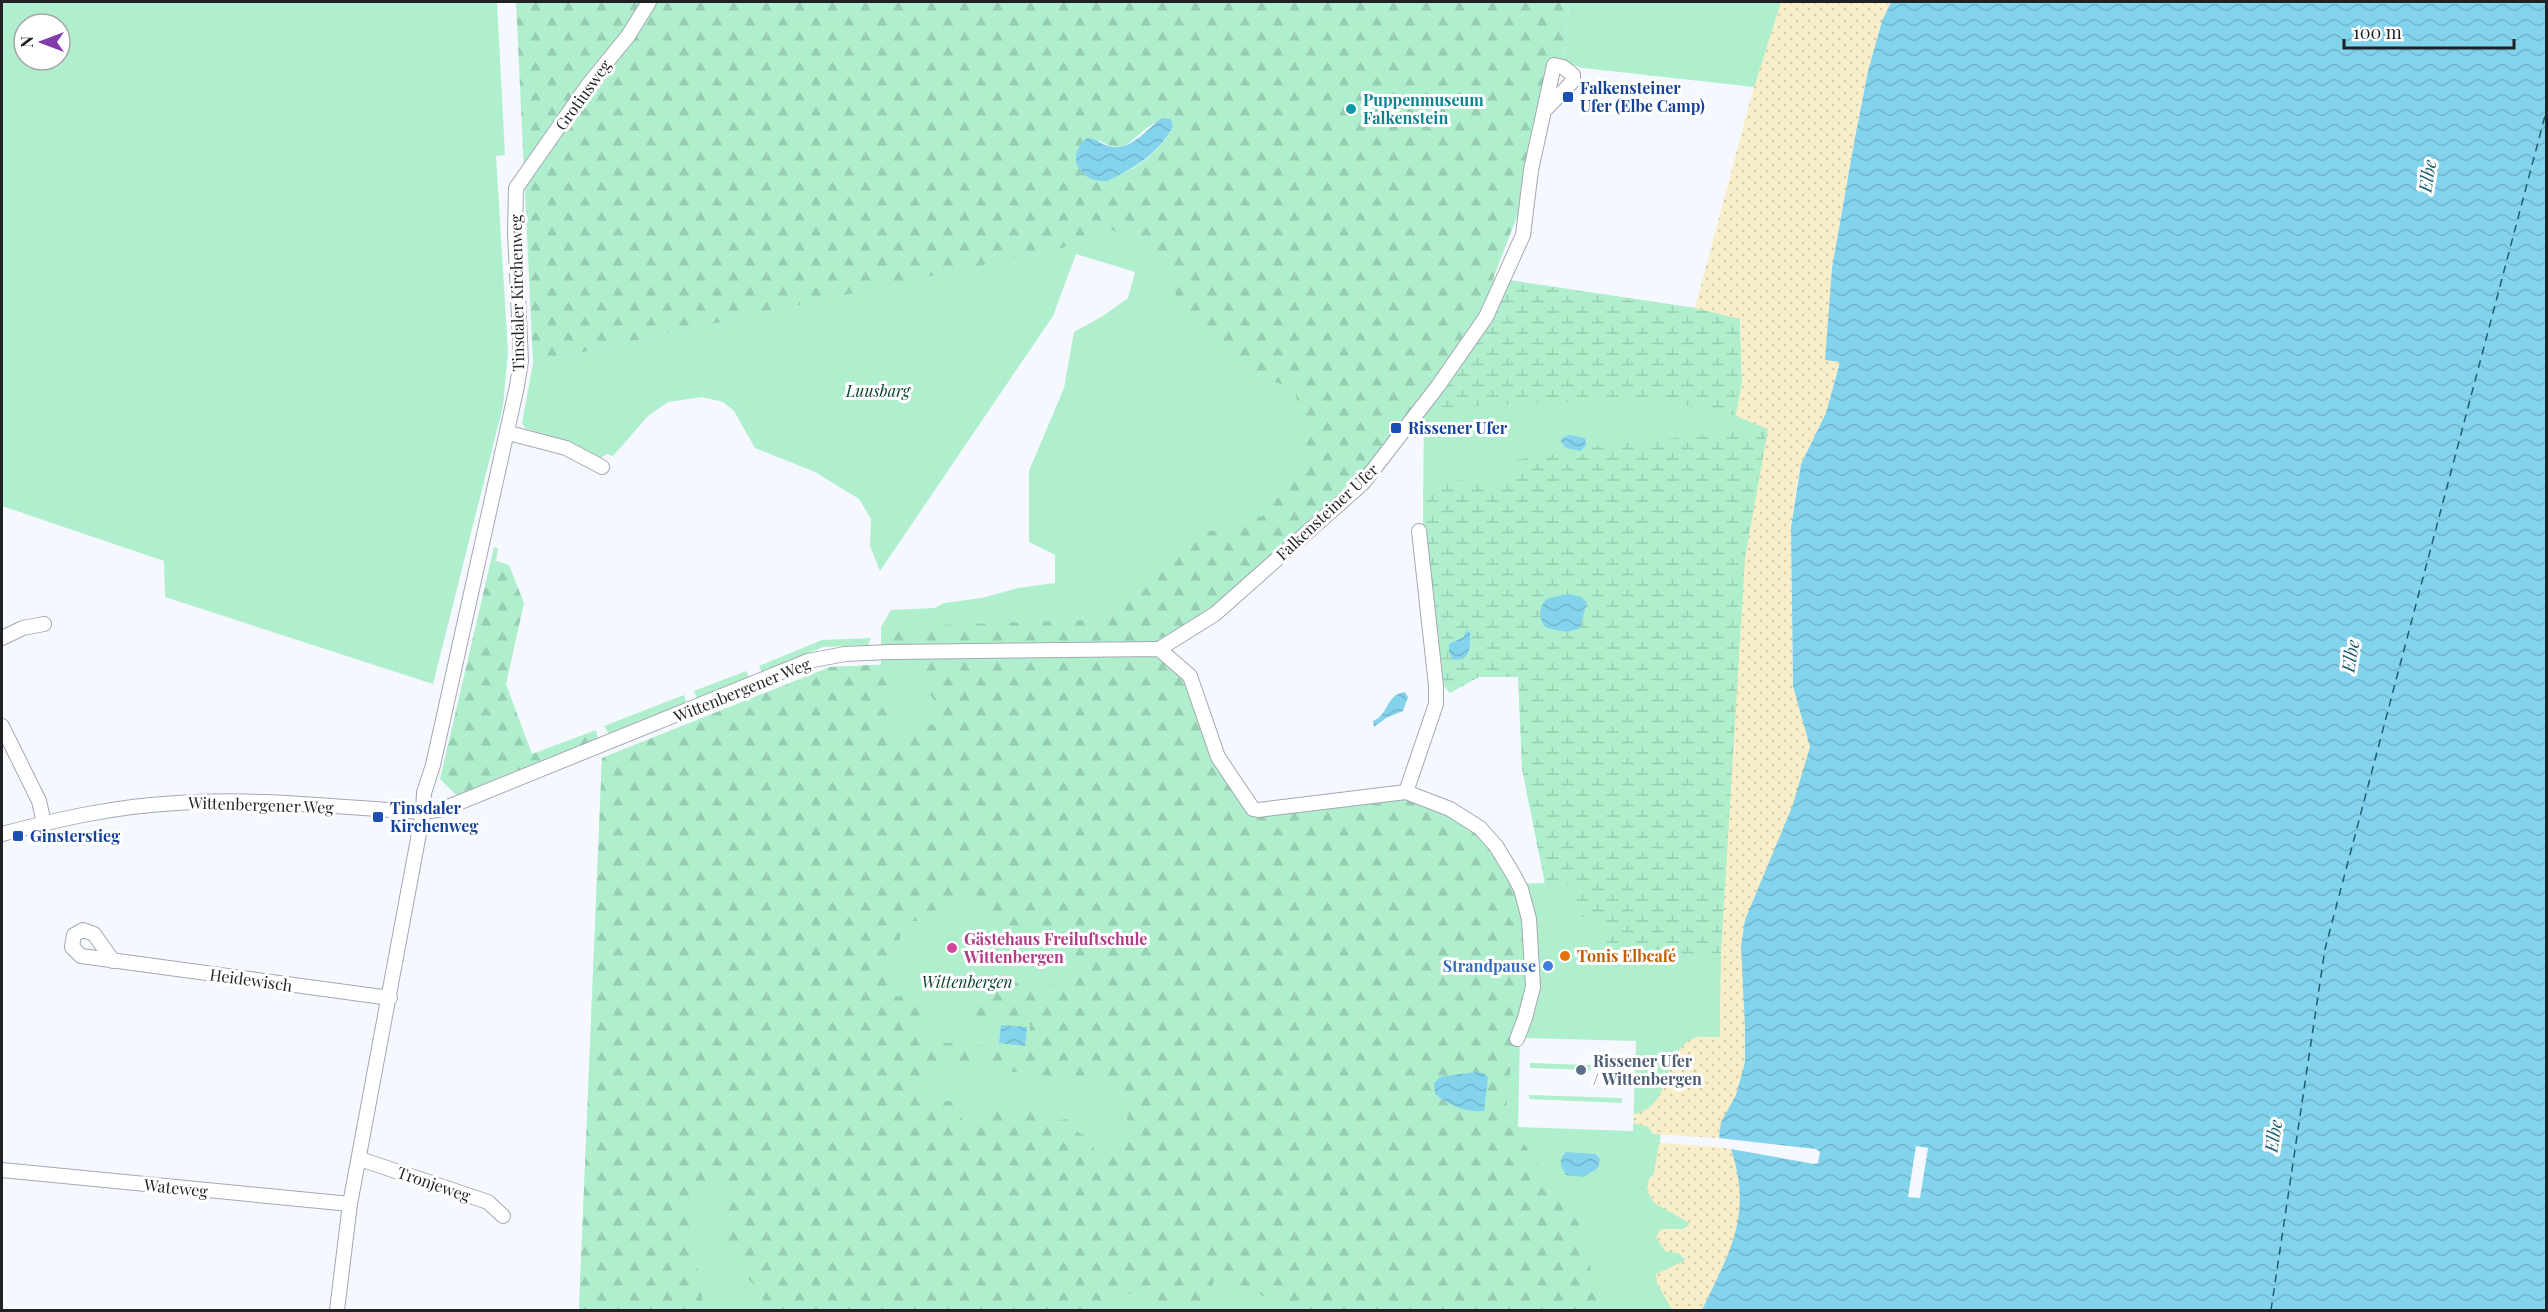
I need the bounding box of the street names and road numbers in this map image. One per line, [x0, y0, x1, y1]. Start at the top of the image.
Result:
street label: Grotiusweg [550, 55, 616, 134]
street label: Tinsdaler Kirchenweg [505, 214, 528, 372]
street label: Falkensteiner Ufer [1271, 459, 1382, 564]
street label: Wittenbergener Weg [669, 652, 814, 727]
street label: Wittenbergener Weg [187, 791, 335, 818]
street label: Heidewisch [208, 963, 294, 996]
street label: Tronjeweg [395, 1161, 474, 1206]
street label: Wateweg [142, 1174, 210, 1201]

